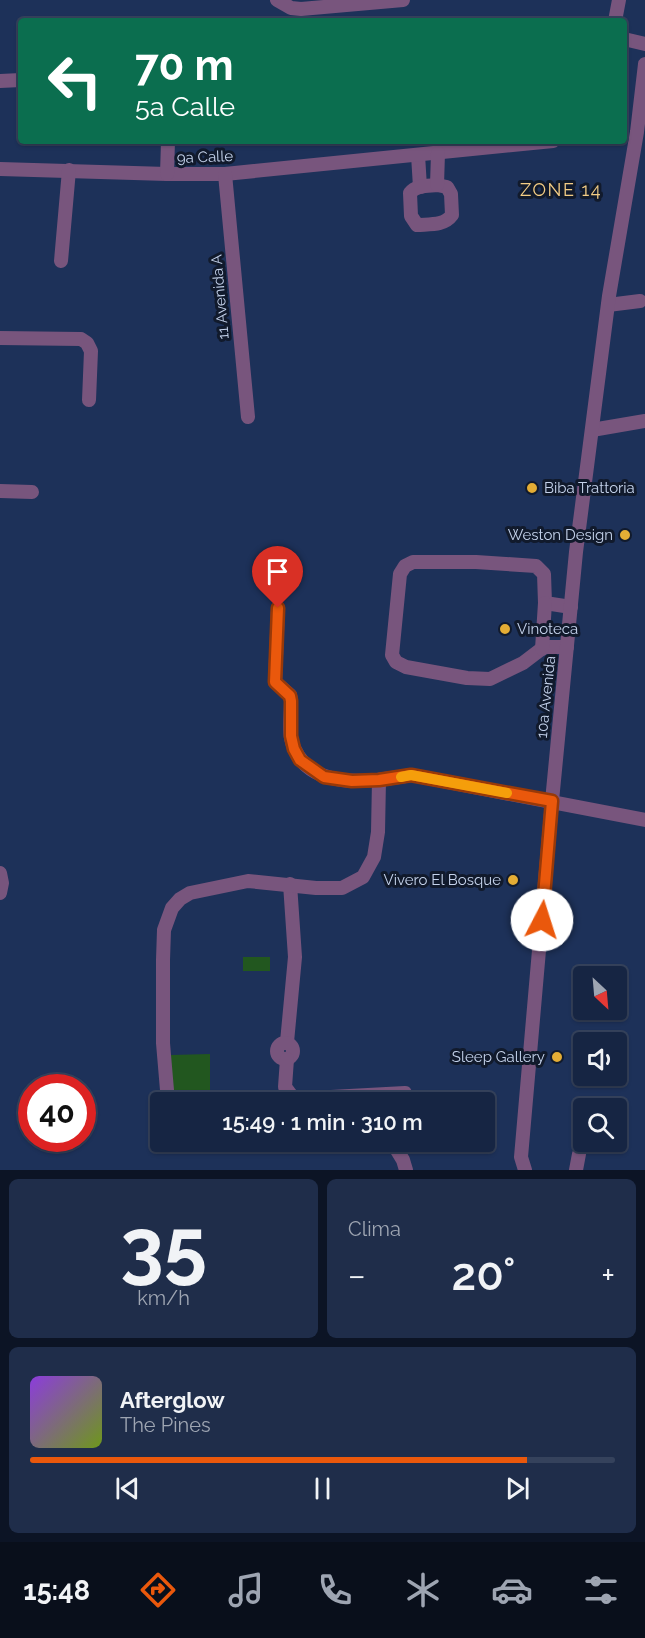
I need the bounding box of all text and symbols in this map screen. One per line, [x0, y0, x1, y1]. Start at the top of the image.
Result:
text: 70 m [135, 41, 234, 90]
icon: left [36, 42, 114, 120]
text: 5a Calle [135, 91, 235, 122]
street label: 9a Calle [177, 147, 234, 167]
district label: ZONE 14 [520, 179, 602, 200]
street label: 11 Avenida A [207, 254, 233, 340]
place label: Biba Trattoria [544, 479, 635, 497]
marker: Biba Trattoria [525, 481, 539, 495]
place label: Weston Design [508, 526, 613, 544]
marker: Weston Design [618, 528, 632, 542]
pin [252, 546, 303, 608]
icon: arrive [261, 555, 294, 588]
place label: Vinoteca [517, 620, 578, 638]
marker: Vinoteca [498, 622, 512, 636]
street label: 10a Avenida [533, 655, 559, 739]
place label: Vivero El Bosque [384, 871, 501, 889]
marker: Vivero El Bosque [506, 873, 520, 887]
position arrow [510, 888, 574, 952]
north arrow [573, 966, 627, 1020]
map controls [573, 966, 627, 1152]
button: sound [573, 1032, 627, 1086]
place label: Sleep Gallery [452, 1048, 545, 1066]
marker: Sleep Gallery [550, 1050, 564, 1064]
speed limit sign: 40 [18, 1074, 96, 1152]
button: search [573, 1098, 627, 1152]
text: 15:49 · 1 min · 310 m [222, 1109, 423, 1135]
text: 35 [120, 1201, 207, 1292]
text: Clima [348, 1217, 401, 1241]
text: 20° [452, 1248, 516, 1301]
text: − [348, 1256, 366, 1295]
text: + [601, 1256, 615, 1295]
text: km/h [137, 1286, 190, 1310]
text: Afterglow [120, 1387, 225, 1413]
text: The Pines [120, 1413, 211, 1437]
icon: previous [111, 1472, 144, 1505]
icon: pause [306, 1472, 339, 1505]
icon: next [501, 1472, 534, 1505]
icon: directions [137, 1569, 179, 1611]
icon: music [225, 1569, 267, 1611]
icon: phone [314, 1569, 356, 1611]
icon: climate [402, 1569, 444, 1611]
icon: car [491, 1569, 533, 1611]
icon: filters [580, 1569, 622, 1611]
text: 15:48 [23, 1575, 90, 1606]

